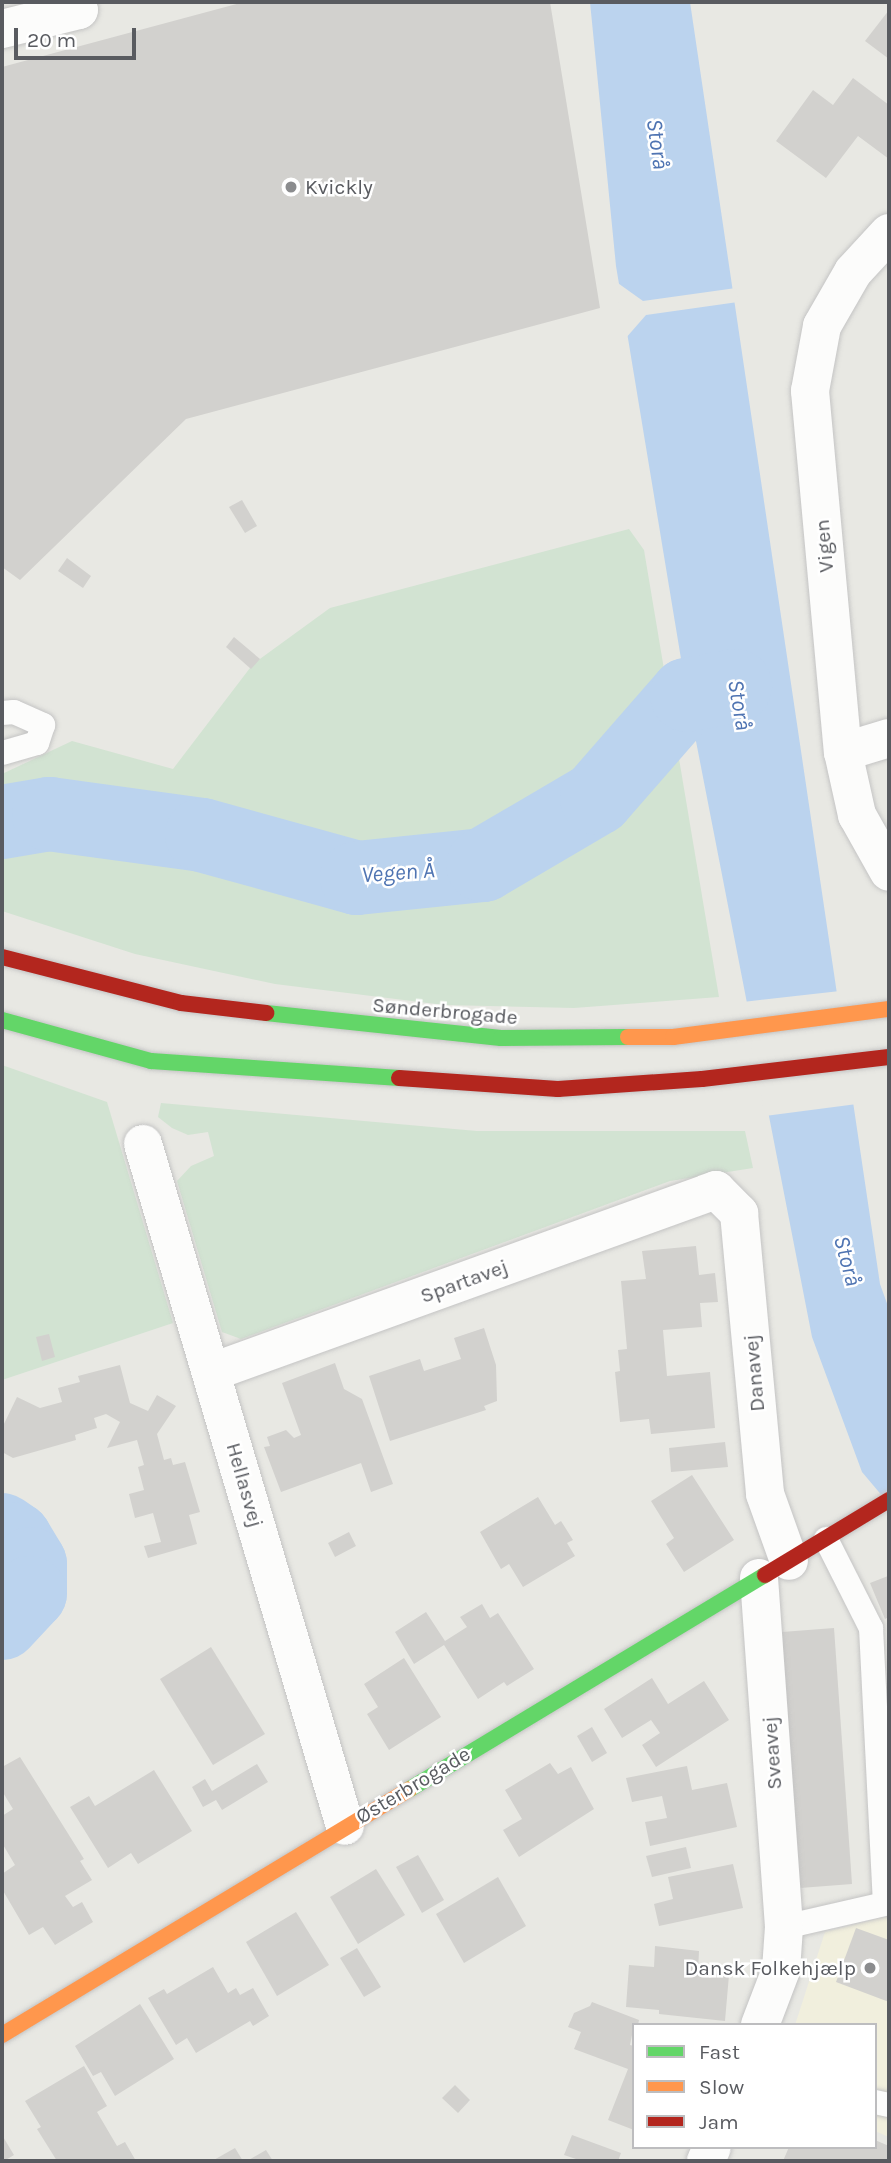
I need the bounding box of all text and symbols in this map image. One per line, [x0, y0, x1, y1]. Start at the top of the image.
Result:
scale bar [18, 14, 140, 58]
text: 20 m [27, 28, 76, 52]
water label: Storå [640, 117, 674, 171]
place label: Kvickly [305, 174, 373, 200]
marker: Kvickly [283, 179, 299, 195]
street label: Vigen [809, 518, 839, 574]
water label: Storå [721, 677, 757, 733]
water label: Vegen Å [360, 857, 436, 889]
street label: Sønderbrogade [371, 992, 519, 1030]
water label: Storå [827, 1233, 867, 1289]
street label: Spartavej [417, 1254, 511, 1308]
street label: Danavej [738, 1333, 770, 1413]
street label: Hellasvej [221, 1440, 269, 1530]
street label: Sveavej [757, 1715, 787, 1791]
street label: Østerbrogade [351, 1741, 475, 1829]
place label: Dansk Folkehjælp [684, 1955, 856, 1981]
marker: Dansk Folkehjælp [862, 1960, 878, 1976]
legend [632, 2023, 877, 2149]
text: Fast [699, 2040, 740, 2064]
text: Slow [699, 2075, 744, 2099]
text: Jam [699, 2110, 739, 2134]

